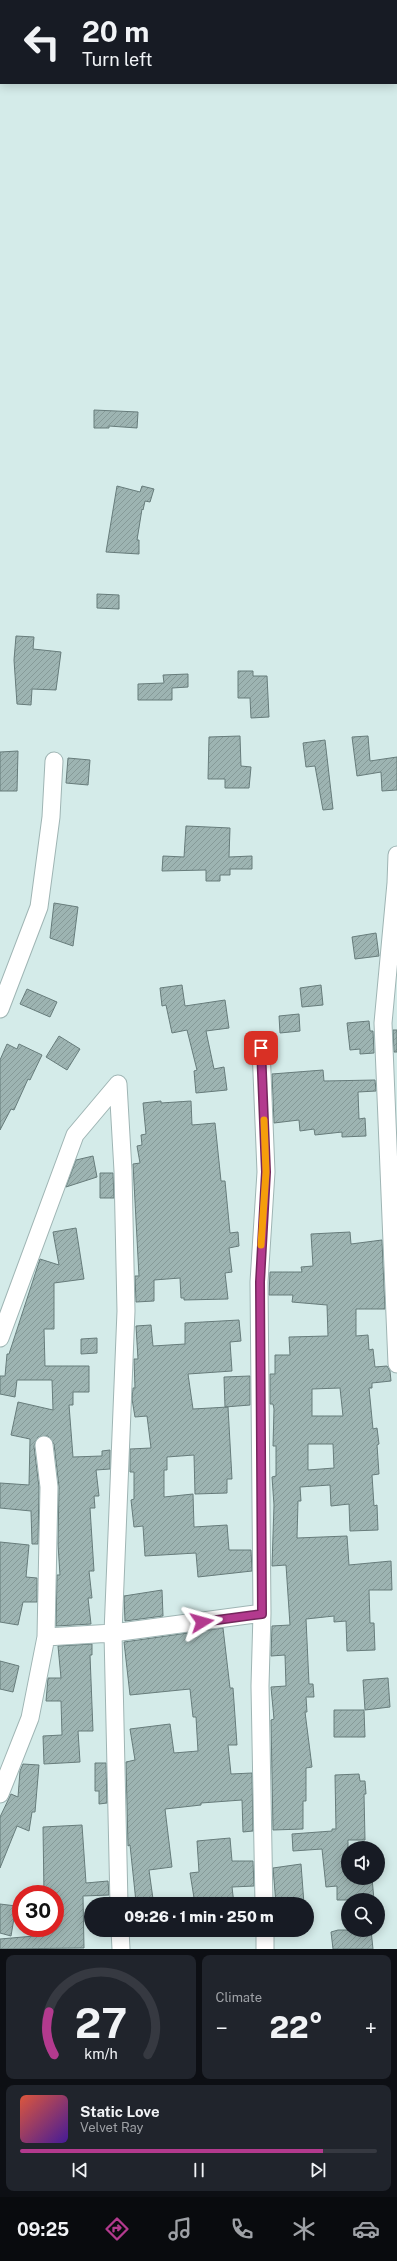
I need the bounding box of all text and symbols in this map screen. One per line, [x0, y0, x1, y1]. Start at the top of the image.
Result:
text: 20 m [82, 15, 149, 48]
icon: left [16, 16, 68, 68]
text: Turn left [82, 49, 152, 70]
pin [244, 1031, 278, 1065]
icon: arrive [250, 1037, 272, 1059]
position arrow [181, 1601, 223, 1643]
map controls [341, 1841, 385, 1937]
button: sound [341, 1841, 385, 1885]
speed limit sign: 30 [12, 1885, 64, 1937]
button: search [341, 1893, 385, 1937]
text: 09:26 · 1 min · 250 m [124, 1908, 274, 1925]
text: Climate [216, 1990, 262, 2005]
text: 27 [75, 1998, 127, 2047]
text: 22° [269, 2009, 323, 2045]
text: − [216, 2015, 228, 2041]
text: + [365, 2015, 377, 2041]
text: km/h [84, 2045, 118, 2062]
text: Static Love [80, 2103, 160, 2120]
text: Velvet Ray [80, 2120, 144, 2135]
icon: previous [69, 2159, 91, 2181]
icon: pause [188, 2159, 210, 2181]
icon: next [307, 2159, 329, 2181]
icon: directions [103, 2215, 131, 2243]
icon: music [166, 2215, 194, 2243]
icon: phone [228, 2215, 256, 2243]
icon: climate [290, 2215, 318, 2243]
icon: car [352, 2215, 380, 2243]
text: 09:25 [17, 2219, 69, 2240]

